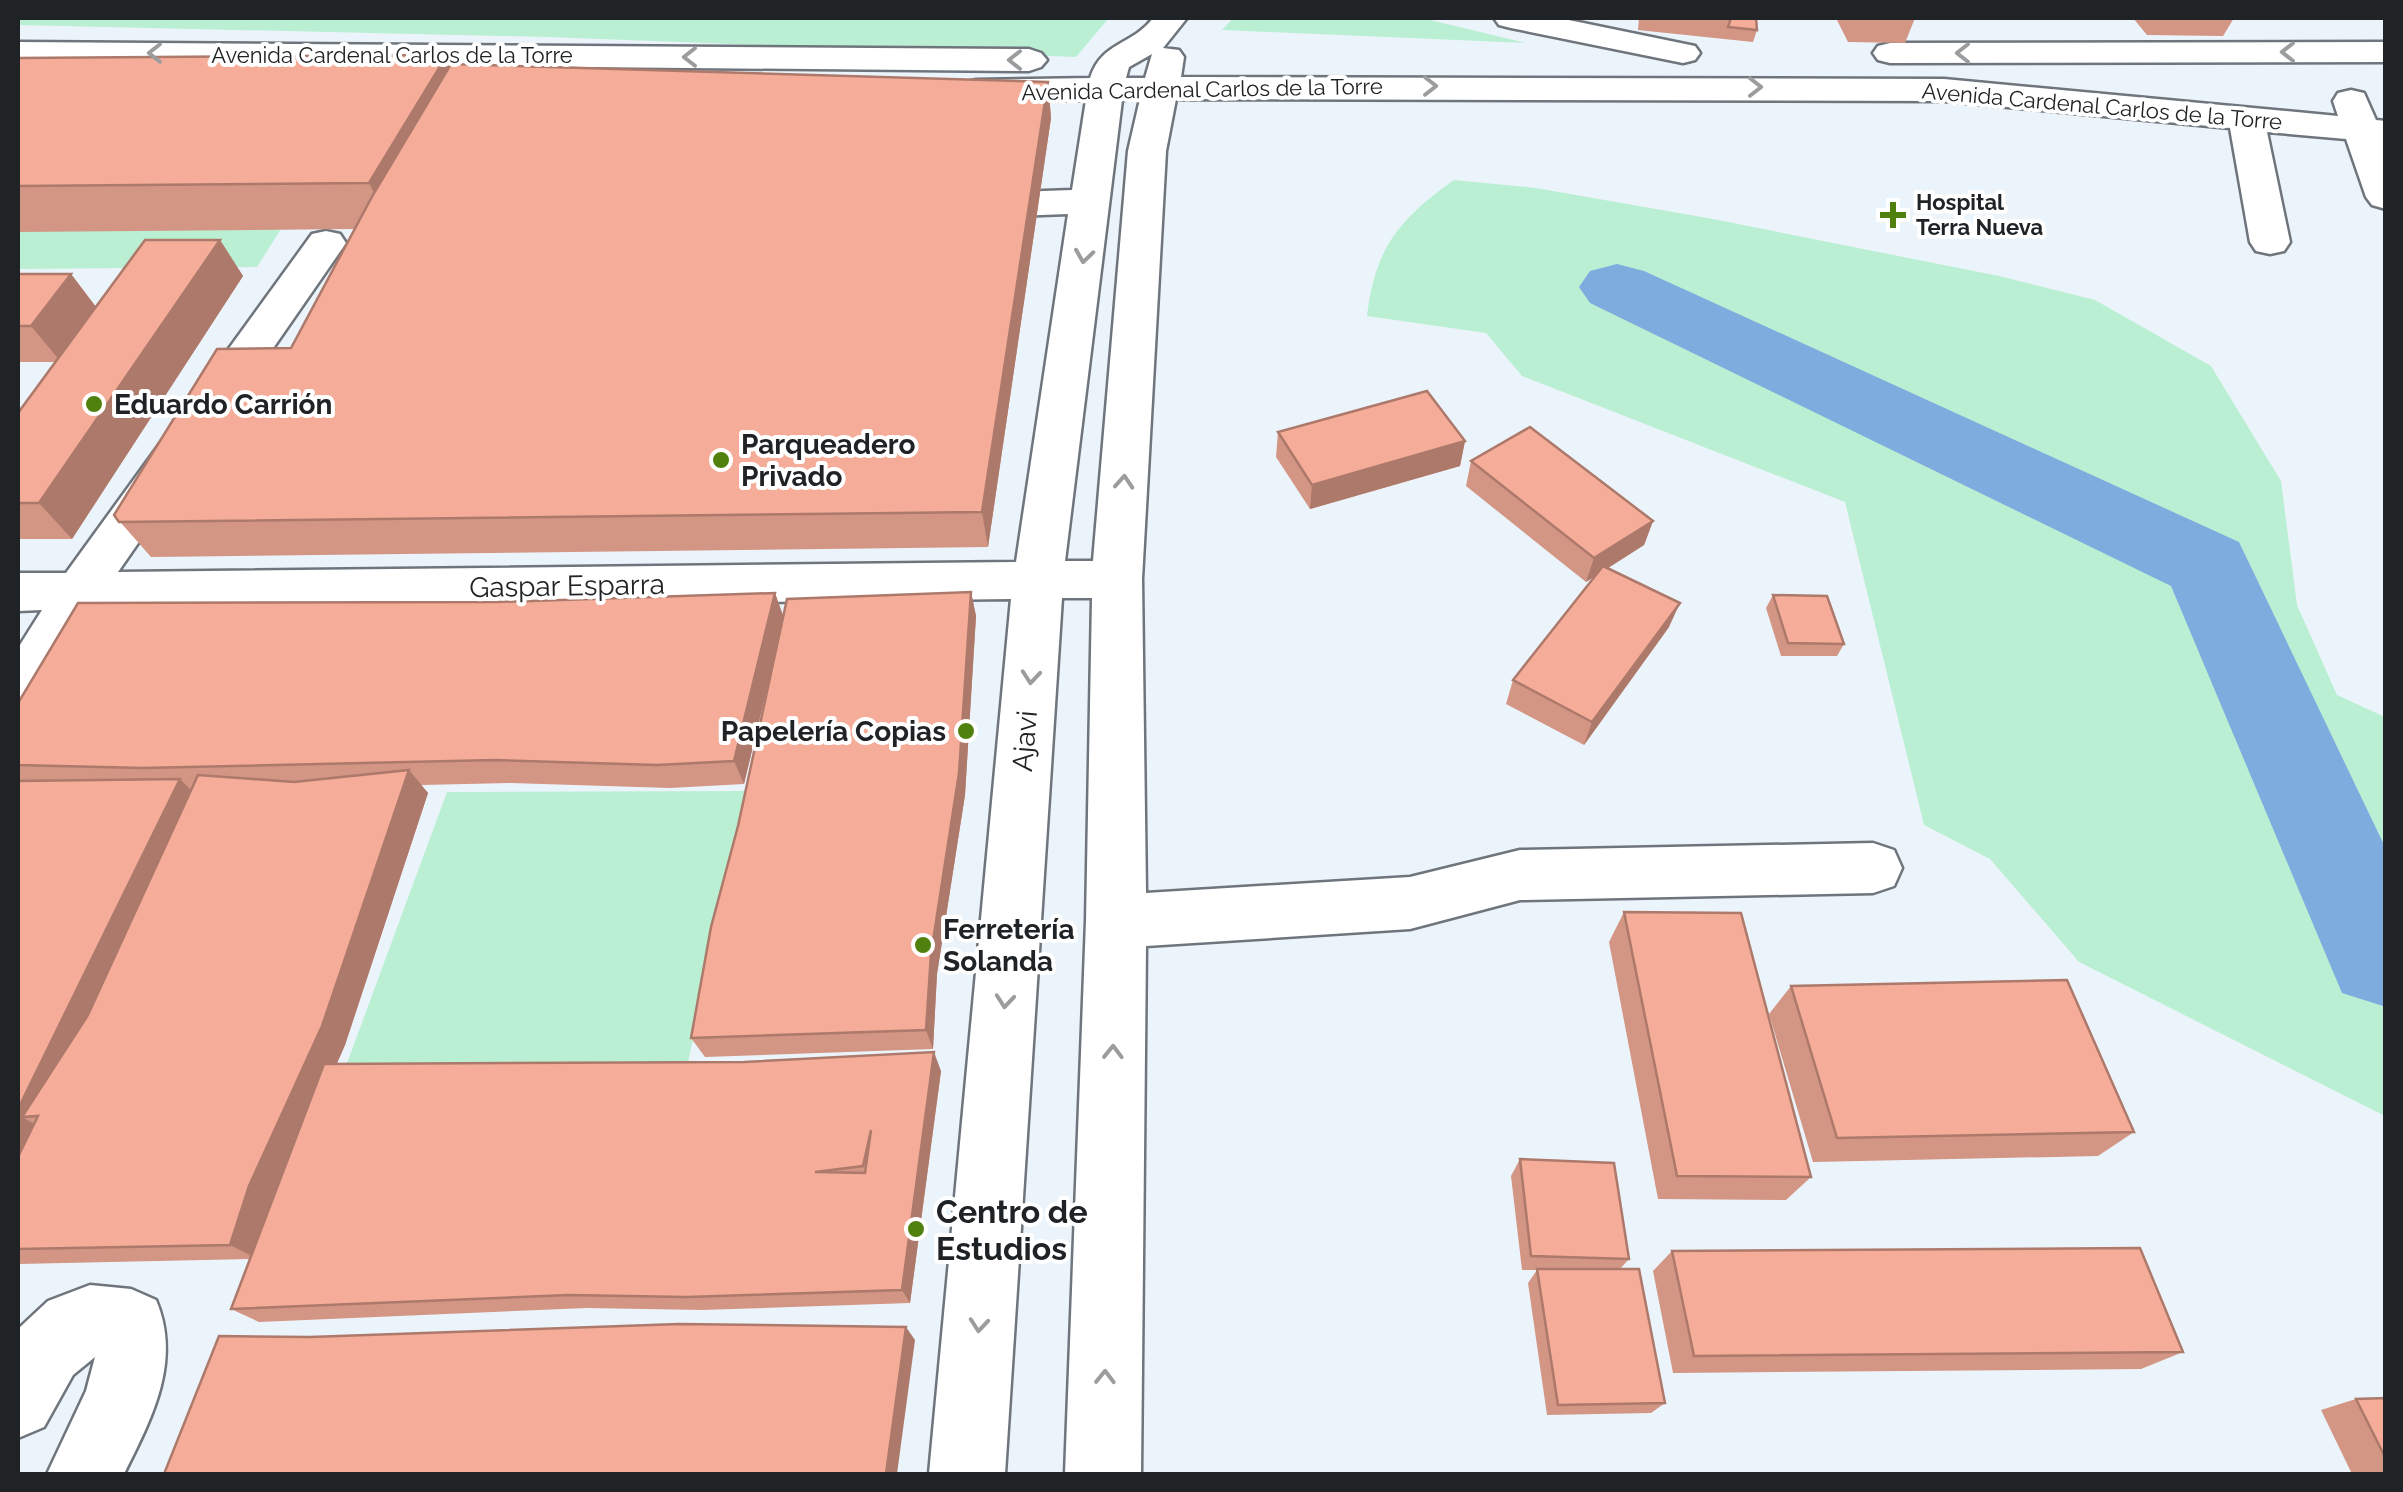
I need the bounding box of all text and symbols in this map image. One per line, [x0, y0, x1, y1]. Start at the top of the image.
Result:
one-way arrow [2280, 41, 2296, 63]
one-way arrow [147, 42, 162, 64]
street label: Avenida Cardenal Carlos de la Torre [211, 42, 573, 68]
one-way arrow [1955, 42, 1970, 64]
one-way arrow [682, 47, 698, 68]
one-way arrow [1007, 49, 1022, 71]
street label: Avenida Cardenal Carlos de la Torre [1021, 73, 1383, 105]
one-way arrow [1424, 75, 1439, 97]
one-way arrow [1748, 76, 1764, 98]
street label: Avenida Cardenal Carlos de la Torre [1921, 77, 2283, 135]
place label: Hospital Terra Nueva [1916, 189, 2043, 240]
marker: Hospital Terra Nueva [1880, 202, 1906, 228]
one-way arrow [1075, 248, 1096, 264]
place label: Eduardo Carrión [114, 388, 332, 421]
marker: Eduardo Carrión [83, 393, 105, 415]
place label: Parqueadero Privado [741, 428, 915, 493]
marker: Parqueadero Privado [710, 449, 732, 471]
one-way arrow [1113, 473, 1134, 489]
street label: Gaspar Esparra [469, 568, 665, 604]
one-way arrow [1020, 669, 1042, 685]
street label: Ajavi [1006, 709, 1044, 773]
place label: Papelería Copias [721, 715, 946, 748]
marker: Papelería Copias [955, 720, 977, 742]
place label: Ferretería Solanda [943, 913, 1074, 978]
marker: Ferretería Solanda [912, 934, 934, 956]
one-way arrow [994, 993, 1016, 1009]
one-way arrow [1102, 1044, 1124, 1060]
place label: Centro de Estudios [936, 1193, 1088, 1267]
marker: Centro de Estudios [905, 1218, 927, 1240]
one-way arrow [969, 1317, 990, 1333]
one-way arrow [1095, 1369, 1116, 1385]

